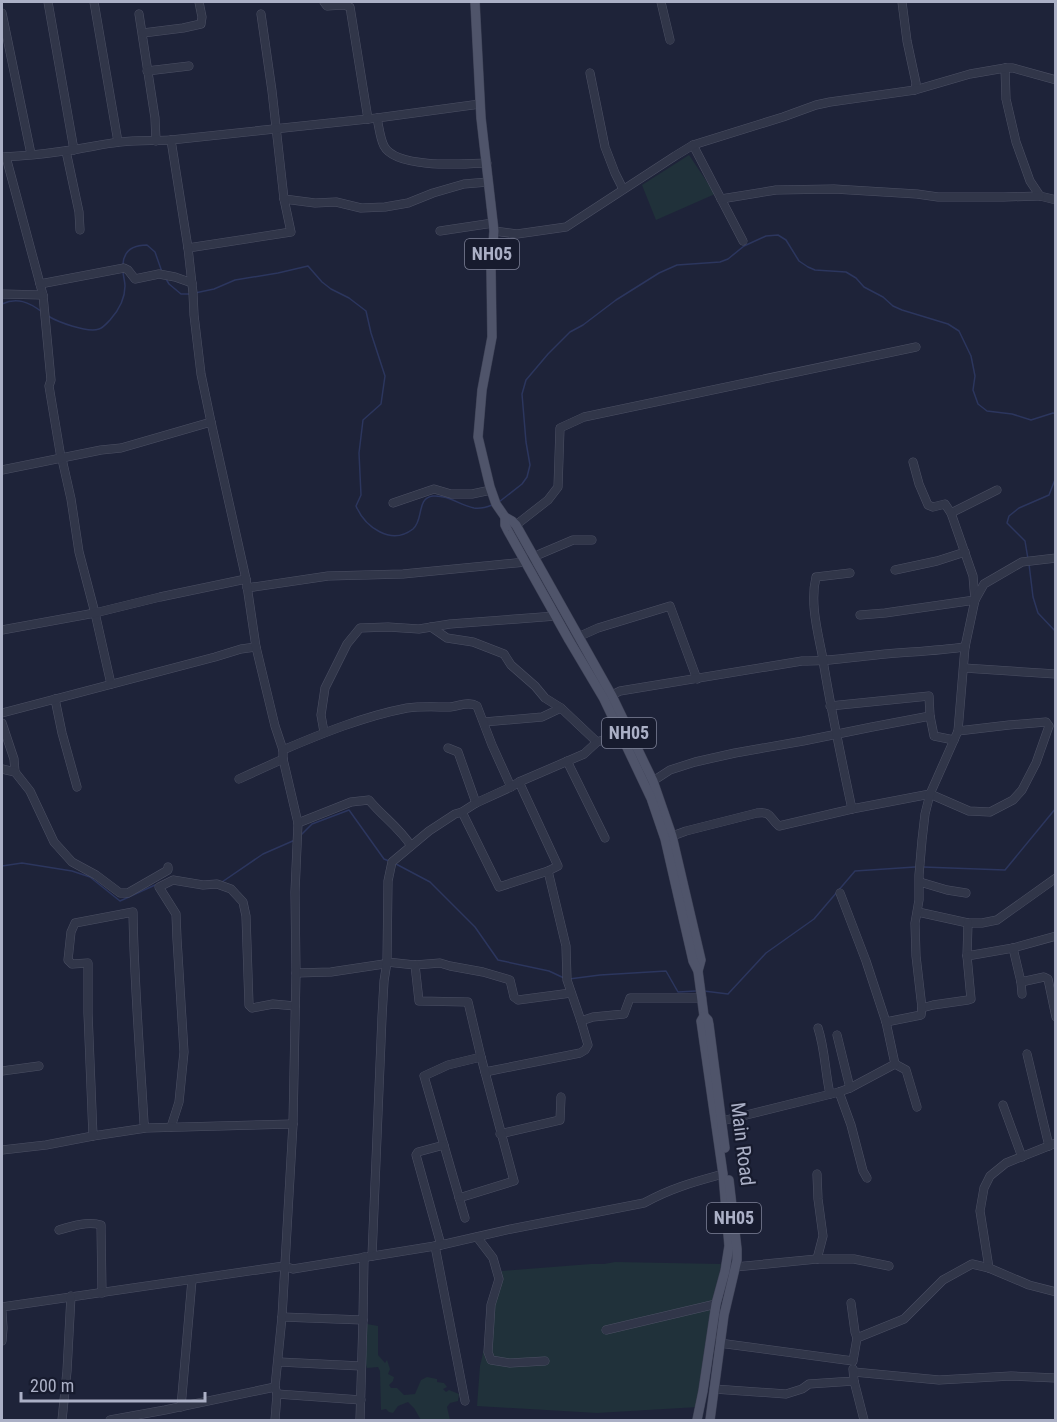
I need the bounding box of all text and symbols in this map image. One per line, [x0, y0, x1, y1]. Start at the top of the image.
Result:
road number: NH05 [465, 239, 519, 269]
road number: NH05 [602, 718, 656, 748]
street label: Main Road [726, 1101, 760, 1187]
road number: NH05 [707, 1203, 761, 1233]
scale bar [21, 1365, 206, 1403]
text: 200 m [30, 1375, 74, 1396]

